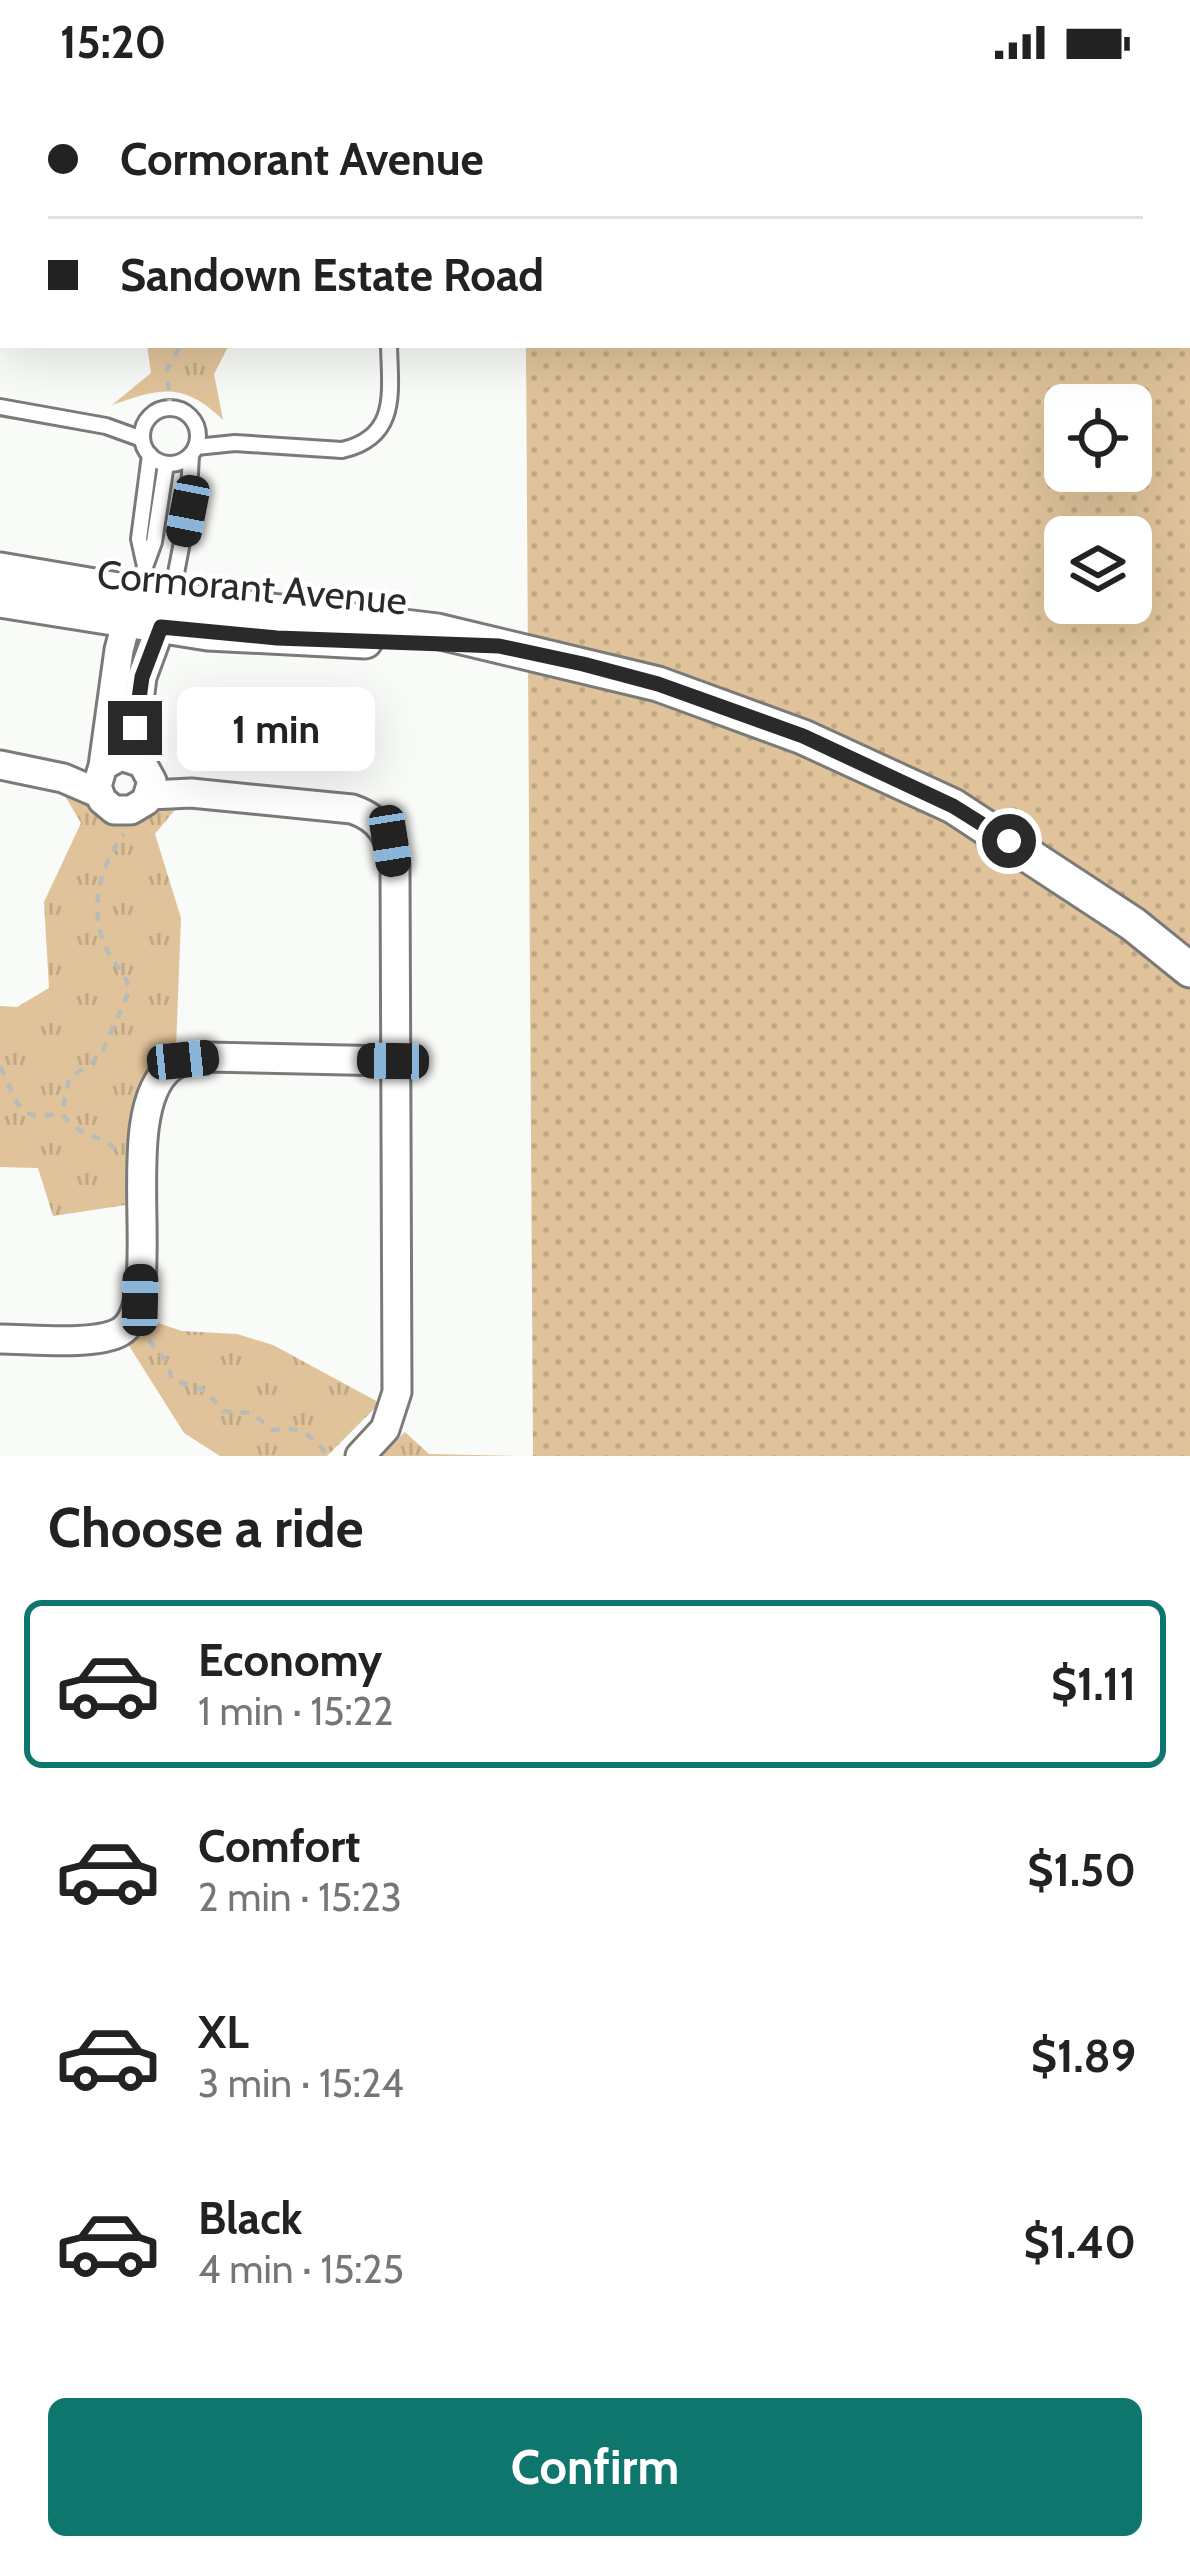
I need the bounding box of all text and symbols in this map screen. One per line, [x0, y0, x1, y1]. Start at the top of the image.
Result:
text: 15:20 [60, 15, 166, 69]
text: Cormorant Avenue [120, 132, 484, 186]
text: Sandown Estate Road [120, 248, 544, 302]
map controls [1044, 384, 1152, 624]
button: locate [1044, 384, 1152, 492]
car [163, 472, 213, 550]
button: layers [1044, 516, 1152, 624]
street label: Cormorant Avenue [95, 550, 409, 624]
callout: 1 min [177, 686, 375, 770]
route end [108, 701, 162, 755]
text: 1 min [232, 705, 320, 753]
car [367, 803, 413, 879]
route start [982, 814, 1036, 868]
car [145, 1038, 221, 1082]
car [357, 1042, 429, 1080]
car [121, 1264, 159, 1336]
text: Choose a ride [48, 1495, 363, 1561]
icon: car [54, 1630, 162, 1738]
text: Economy [198, 1633, 382, 1687]
text: $1.11 [1051, 1657, 1136, 1711]
text: 1 min · 15:22 [198, 1687, 393, 1735]
icon: car [54, 1816, 162, 1924]
text: Comfort [198, 1819, 361, 1873]
text: $1.50 [1027, 1843, 1136, 1897]
text: 2 min · 15:23 [198, 1873, 402, 1921]
icon: car [54, 2002, 162, 2110]
text: XL [198, 2005, 249, 2059]
text: $1.89 [1031, 2029, 1136, 2083]
text: 3 min · 15:24 [198, 2059, 404, 2107]
icon: car [54, 2188, 162, 2296]
text: Black [198, 2191, 302, 2245]
text: $1.40 [1024, 2215, 1136, 2269]
text: 4 min · 15:25 [198, 2245, 404, 2293]
button: Confirm [48, 2398, 1142, 2536]

